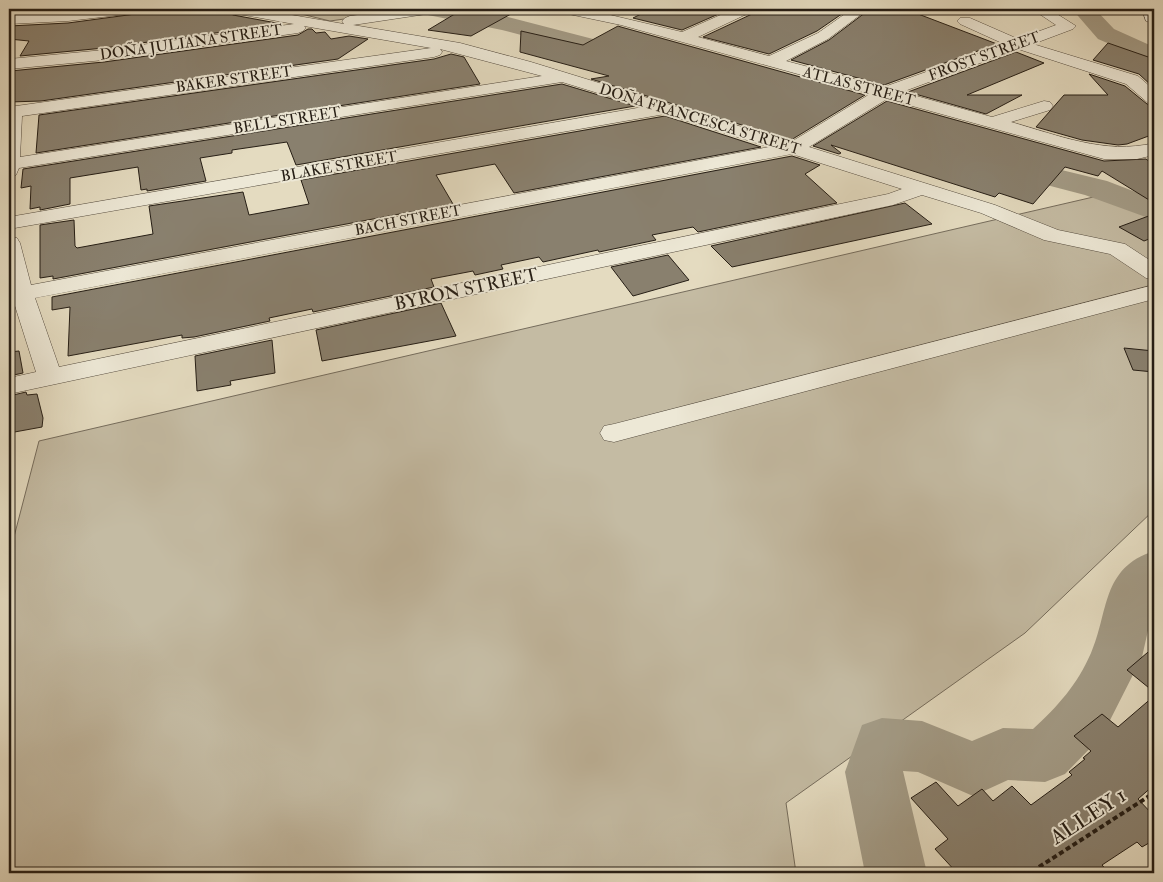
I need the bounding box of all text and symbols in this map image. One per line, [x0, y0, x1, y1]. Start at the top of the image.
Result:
street label: DOÑA JULIANA STREET [99, 19, 284, 66]
street label: FROST STREET [926, 27, 1043, 86]
street label: BAKER STREET [175, 62, 294, 97]
street label: ATLAS STREET [800, 62, 917, 111]
street label: DOÑA FRANCESCA STREET [597, 79, 803, 159]
street label: BELL STREET [232, 103, 342, 138]
street label: BLAKE STREET [279, 147, 399, 186]
street label: BACH STREET [353, 201, 463, 240]
street label: BYRON STREET [392, 263, 541, 316]
street label: ALLEY 1 [1044, 782, 1131, 851]

